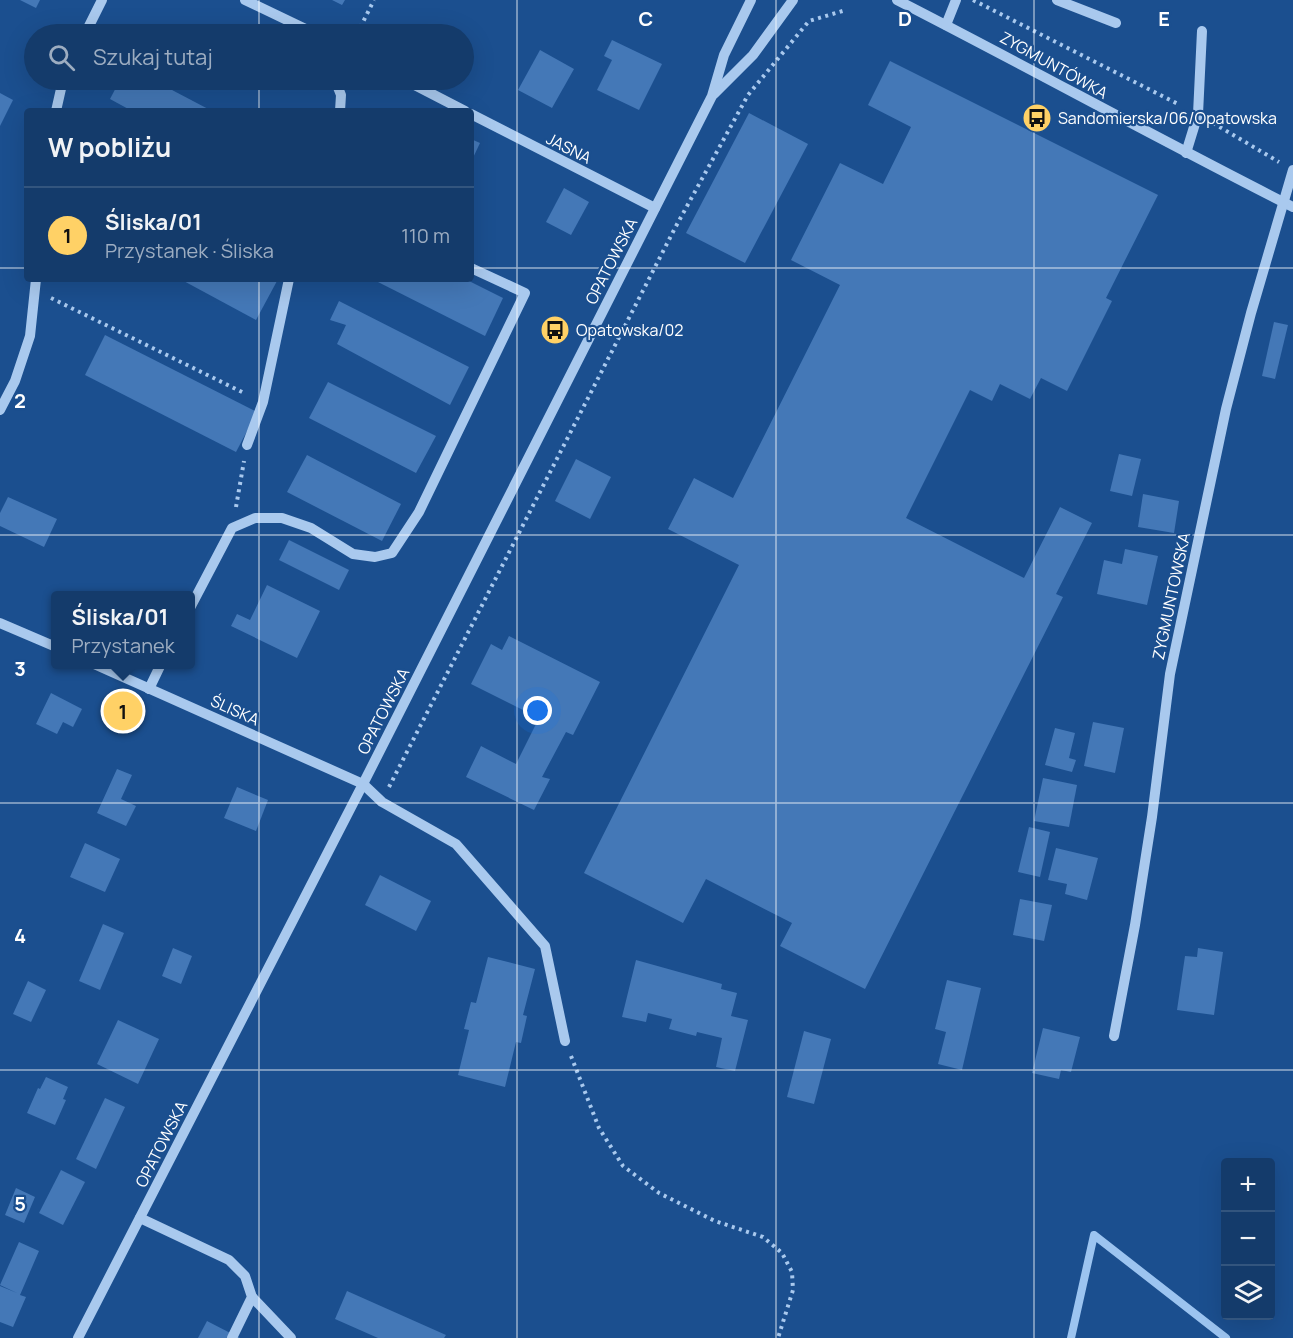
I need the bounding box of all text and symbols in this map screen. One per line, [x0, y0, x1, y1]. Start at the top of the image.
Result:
text: C [639, 5, 653, 32]
text: D [898, 5, 912, 32]
text: E [1158, 5, 1170, 32]
search box [24, 24, 474, 90]
street label: ZYGMUNTÓWKA [996, 26, 1112, 104]
icon: search [45, 41, 78, 74]
text: Szukaj tutaj [93, 42, 213, 72]
bus stop icon: Sandomierska/06/Opatowska [1021, 102, 1053, 134]
place label: Sandomierska/06/Opatowska [1058, 107, 1277, 129]
street label: JASNA [543, 127, 595, 169]
text: W pobliżu [48, 129, 171, 165]
text: Śliska/01 [105, 207, 202, 237]
street label: OPATOWSKA [580, 214, 642, 308]
text: 1 [63, 222, 72, 249]
text: 110 m [401, 222, 450, 249]
text: Przystanek · Śliska [105, 237, 274, 264]
bus stop icon: Opatowska/02 [539, 314, 571, 346]
place label: Opatowska/02 [576, 319, 683, 341]
text: 2 [14, 387, 26, 414]
street label: ZYGMUNTOWSKA [1147, 530, 1195, 662]
popup [51, 591, 195, 669]
text: Śliska/01 [71, 602, 168, 632]
text: Przystanek [71, 632, 175, 659]
text: 3 [14, 655, 26, 682]
street label: OPATOWSKA [352, 664, 414, 758]
pin: 1 [104, 688, 142, 734]
street label: ŚLISKA [207, 690, 263, 730]
your location [523, 696, 552, 725]
text: 4 [14, 922, 26, 949]
street label: OPATOWSKA [130, 1097, 192, 1191]
map controls [1221, 1158, 1275, 1320]
button: + [1221, 1158, 1275, 1212]
text: 5 [14, 1190, 26, 1217]
button: − [1221, 1212, 1275, 1266]
button: layers [1221, 1266, 1275, 1320]

